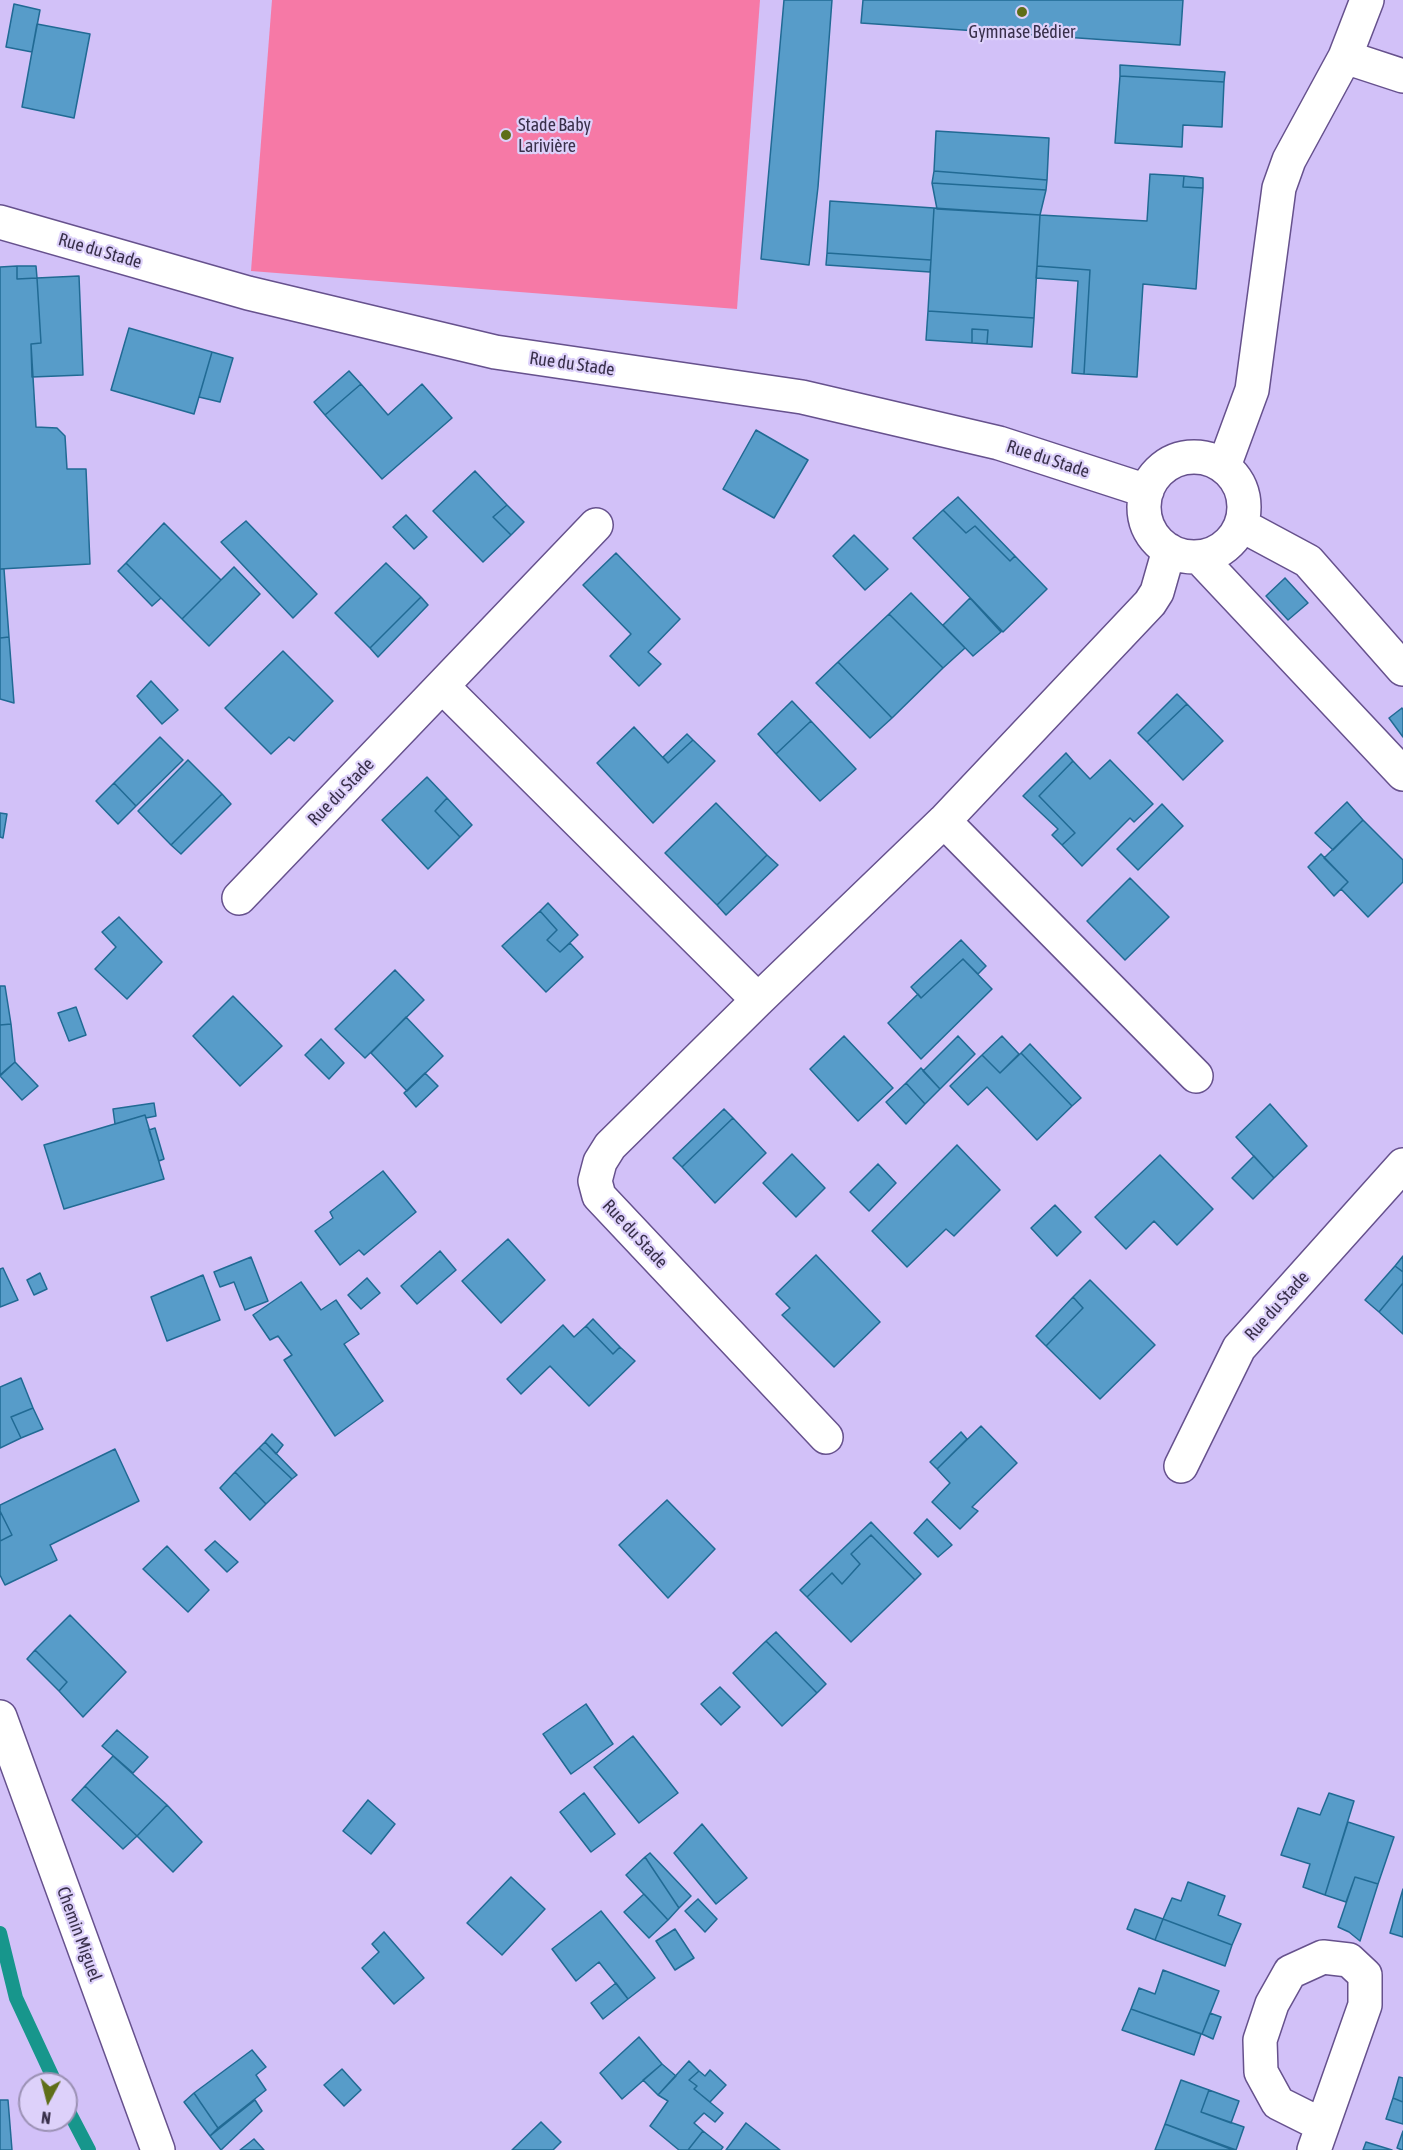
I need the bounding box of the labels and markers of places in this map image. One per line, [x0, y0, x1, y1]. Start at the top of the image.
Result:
marker: Gymnase Bédier [1015, 5, 1029, 19]
place label: Gymnase Bédier [969, 21, 1075, 43]
place label: Stade Baby Larivière [518, 114, 591, 156]
marker: Stade Baby Larivière [499, 128, 513, 142]

